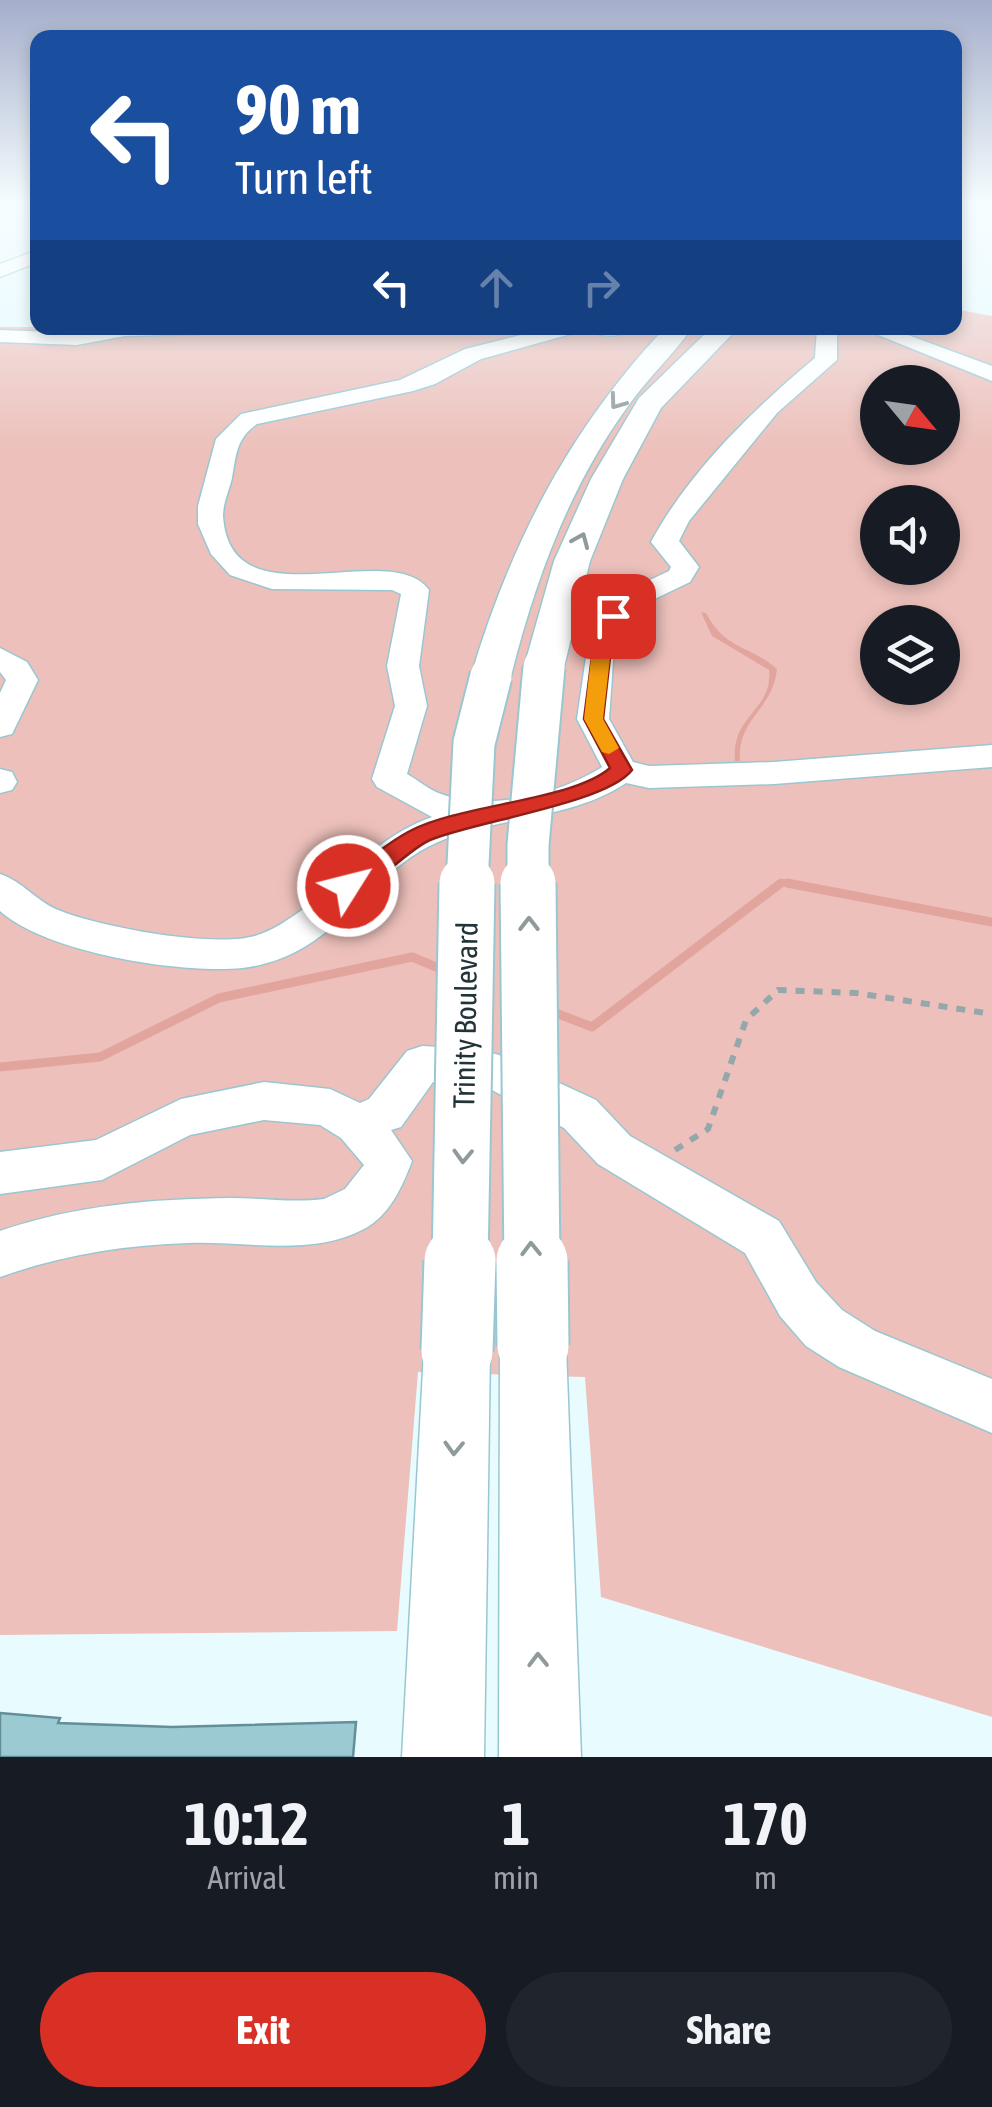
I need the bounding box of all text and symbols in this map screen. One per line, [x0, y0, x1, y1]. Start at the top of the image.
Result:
text: 90 m [235, 69, 361, 149]
icon: left [70, 70, 200, 200]
text: Turn left [235, 152, 373, 204]
icon: left [364, 260, 419, 315]
icon: ahead [469, 260, 524, 315]
icon: right [574, 260, 629, 315]
north arrow [860, 365, 960, 465]
map controls [860, 365, 960, 705]
one-way arrow [611, 391, 629, 410]
button: sound [860, 485, 960, 585]
one-way arrow [569, 532, 589, 550]
pin [571, 574, 656, 659]
icon: arrive [586, 589, 641, 644]
button: layers [860, 605, 960, 705]
position arrow [296, 834, 400, 938]
one-way arrow [518, 915, 539, 931]
street label: Trinity Boulevard [446, 921, 484, 1109]
one-way arrow [453, 1149, 474, 1165]
one-way arrow [521, 1240, 542, 1256]
one-way arrow [443, 1441, 464, 1457]
one-way arrow [528, 1651, 549, 1667]
text: 10:12 [184, 1789, 309, 1858]
text: 1 [502, 1789, 530, 1858]
text: 170 [723, 1789, 808, 1858]
text: Arrival [207, 1859, 286, 1896]
text: min [493, 1859, 539, 1896]
text: m [754, 1859, 777, 1896]
button: Exit [40, 1972, 486, 2087]
button: Share [506, 1972, 952, 2087]

